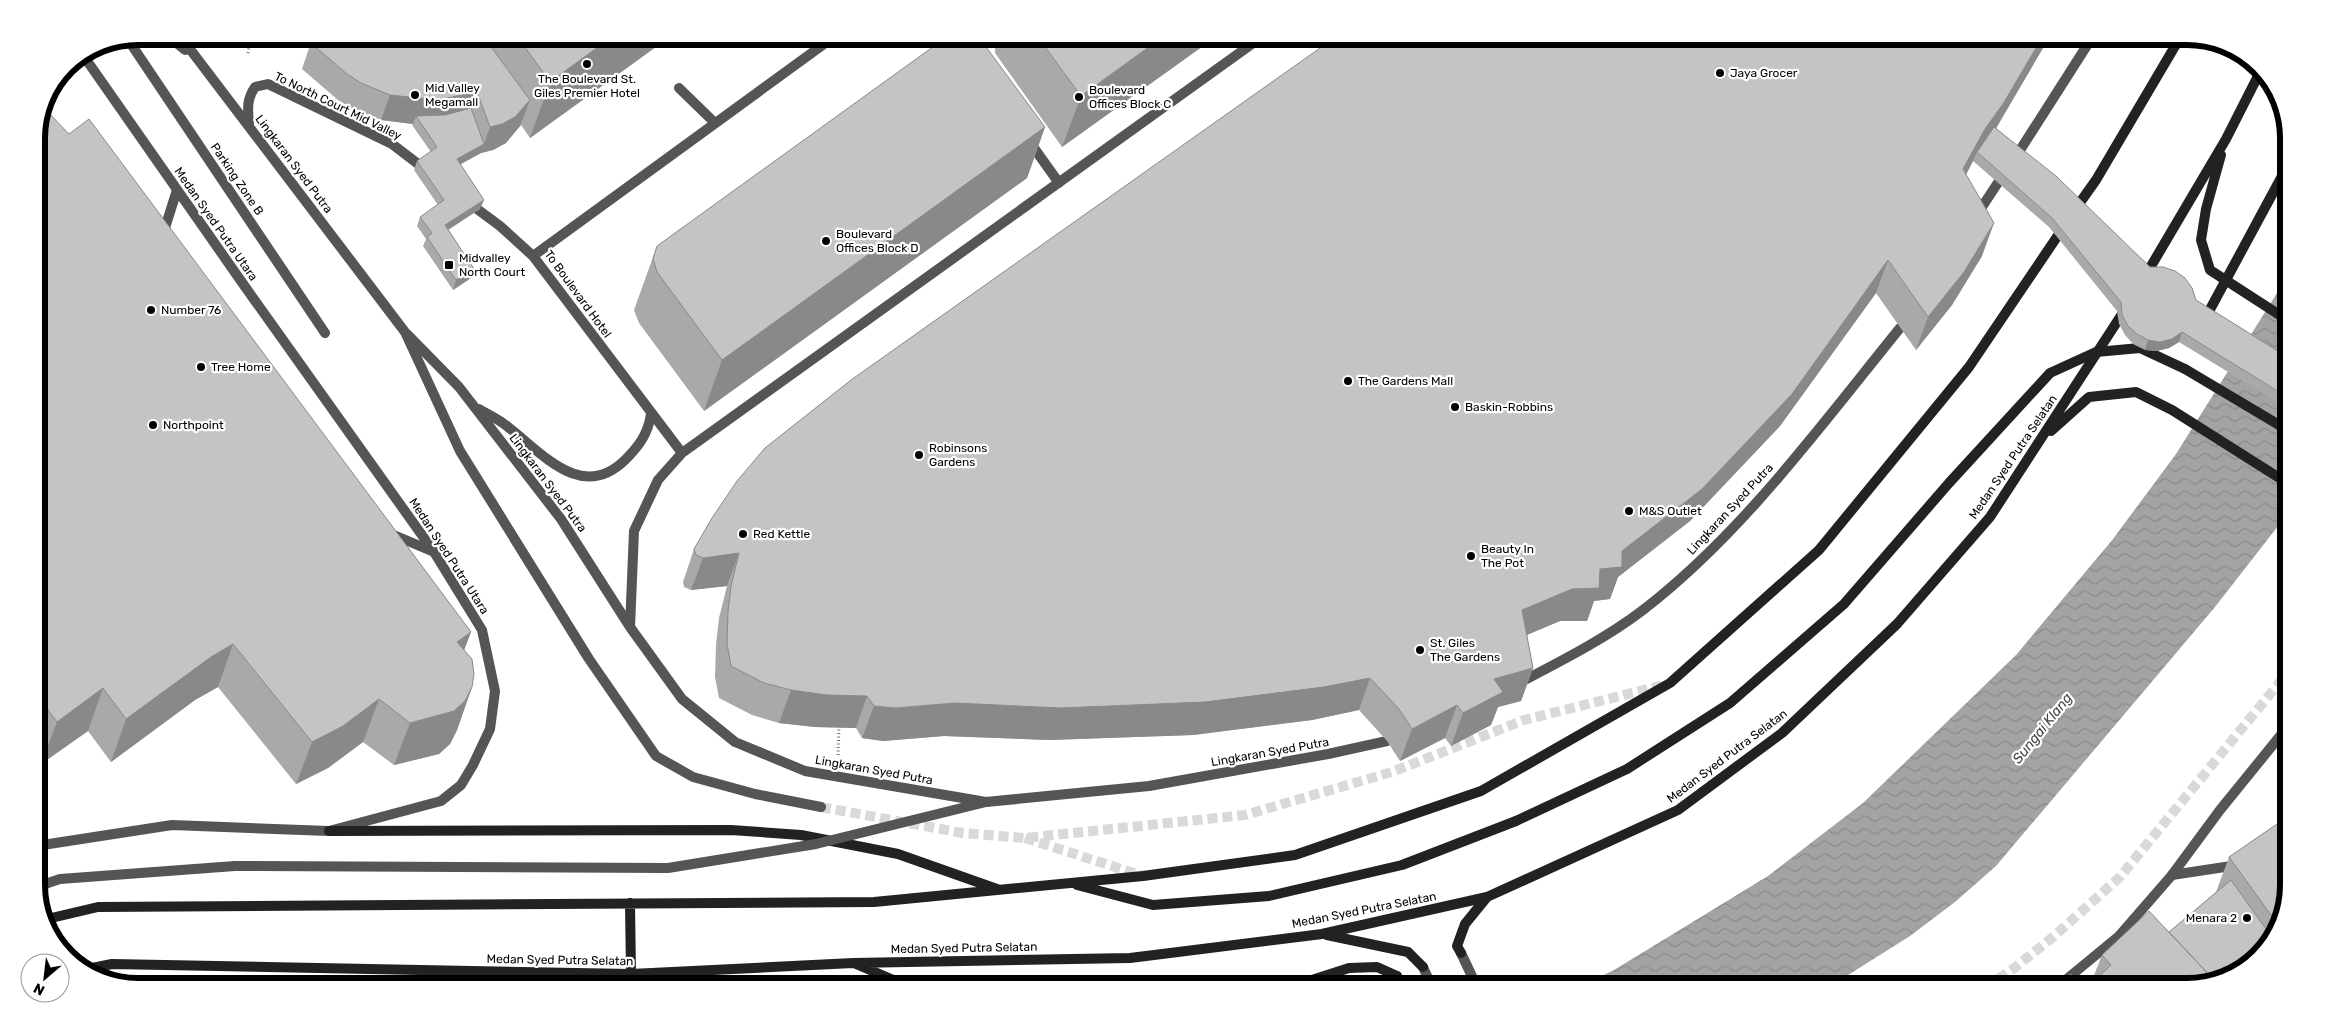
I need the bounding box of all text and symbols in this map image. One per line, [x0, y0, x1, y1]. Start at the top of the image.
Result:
marker: The Boulevard St. Giles Premier Hotel [581, 58, 593, 70]
place label: Jaya Grocer [1730, 66, 1798, 80]
marker: Jaya Grocer [1714, 67, 1726, 79]
street label: To North Court Mid Valley [272, 69, 404, 143]
place label: The Boulevard St. Giles Premier Hotel [534, 72, 640, 100]
place label: Mid Valley Megamall [425, 81, 480, 109]
place label: Boulevard Offices Block C [1089, 83, 1171, 111]
marker: Mid Valley Megamall [409, 89, 421, 101]
marker: Boulevard Offices Block C [1073, 91, 1085, 103]
street label: Lingkaran Syed Putra [252, 112, 336, 216]
street label: Parking Zone B [208, 140, 266, 218]
street label: Medan Syed Putra Utara [171, 165, 261, 283]
place label: Boulevard Offices Block D [836, 227, 919, 255]
marker: Boulevard Offices Block D [820, 235, 832, 247]
street label: To Boulevard Hotel [542, 248, 614, 340]
place label: Midvalley North Court [459, 251, 525, 279]
marker: Midvalley North Court [443, 259, 455, 271]
place label: Number 76 [161, 303, 221, 317]
marker: Number 76 [145, 304, 157, 316]
place label: Tree Home [211, 360, 271, 374]
marker: Tree Home [195, 361, 207, 373]
place label: The Gardens Mall [1358, 374, 1453, 388]
marker: The Gardens Mall [1342, 375, 1354, 387]
street label: Medan Syed Putra Selatan [1966, 392, 2060, 522]
place label: Baskin-Robbins [1465, 400, 1553, 414]
marker: Baskin-Robbins [1449, 401, 1461, 413]
place label: Northpoint [163, 418, 224, 432]
marker: Northpoint [147, 419, 159, 431]
street label: Lingkaran Syed Putra [506, 431, 590, 535]
place label: Robinsons Gardens [929, 441, 987, 469]
marker: Robinsons Gardens [913, 449, 925, 461]
street label: Lingkaran Syed Putra [1684, 461, 1776, 557]
street label: Medan Syed Putra Utara [406, 495, 492, 617]
place label: M&S Outlet [1639, 504, 1702, 518]
marker: M&S Outlet [1623, 505, 1635, 517]
place label: Red Kettle [753, 527, 810, 541]
marker: Red Kettle [737, 528, 749, 540]
place label: Beauty In The Pot [1481, 542, 1534, 570]
marker: Beauty In The Pot [1465, 550, 1477, 562]
place label: St. Giles The Gardens [1430, 636, 1500, 664]
marker: St. Giles The Gardens [1414, 644, 1426, 656]
water label: Sungai Klang [2009, 690, 2076, 767]
street label: Medan Syed Putra Selatan [1664, 706, 1790, 806]
street label: Lingkaran Syed Putra [1210, 735, 1330, 769]
street label: Lingkaran Syed Putra [814, 753, 934, 787]
street label: Medan Syed Putra Selatan [1291, 889, 1437, 931]
place label: Menara 2 [2186, 911, 2237, 925]
marker: Menara 2 [2241, 912, 2253, 924]
street label: Medan Syed Putra Selatan [890, 940, 1038, 956]
street label: Medan Syed Putra Selatan [486, 952, 634, 968]
north arrow [20, 953, 70, 1003]
text: N [31, 979, 48, 999]

